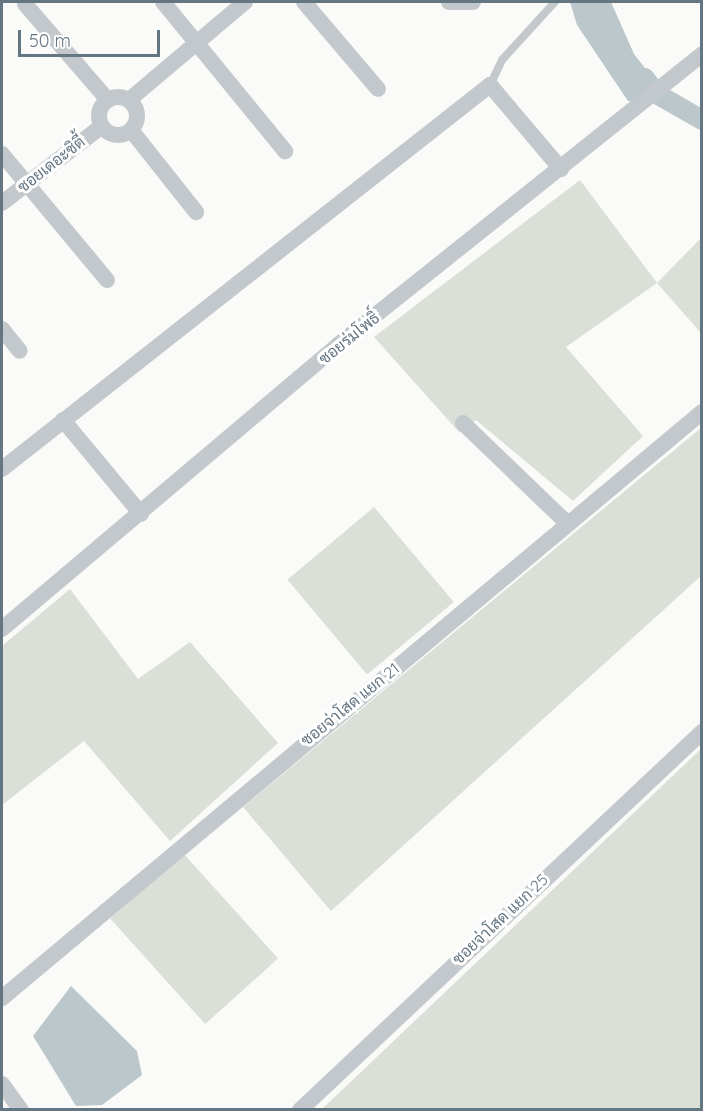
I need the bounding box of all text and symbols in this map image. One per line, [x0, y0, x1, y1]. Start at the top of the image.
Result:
scale bar [21, 18, 164, 56]
text: 50 m [29, 29, 71, 52]
street label: ซอยเดอะซิตี้ [13, 132, 89, 196]
street label: ซอยร่มโพธิ์ [315, 308, 383, 368]
street label: ซอยจ่าโสด แยก 21 [297, 658, 403, 750]
street label: ซอยจ่าโสด แยก 25 [448, 870, 552, 968]

